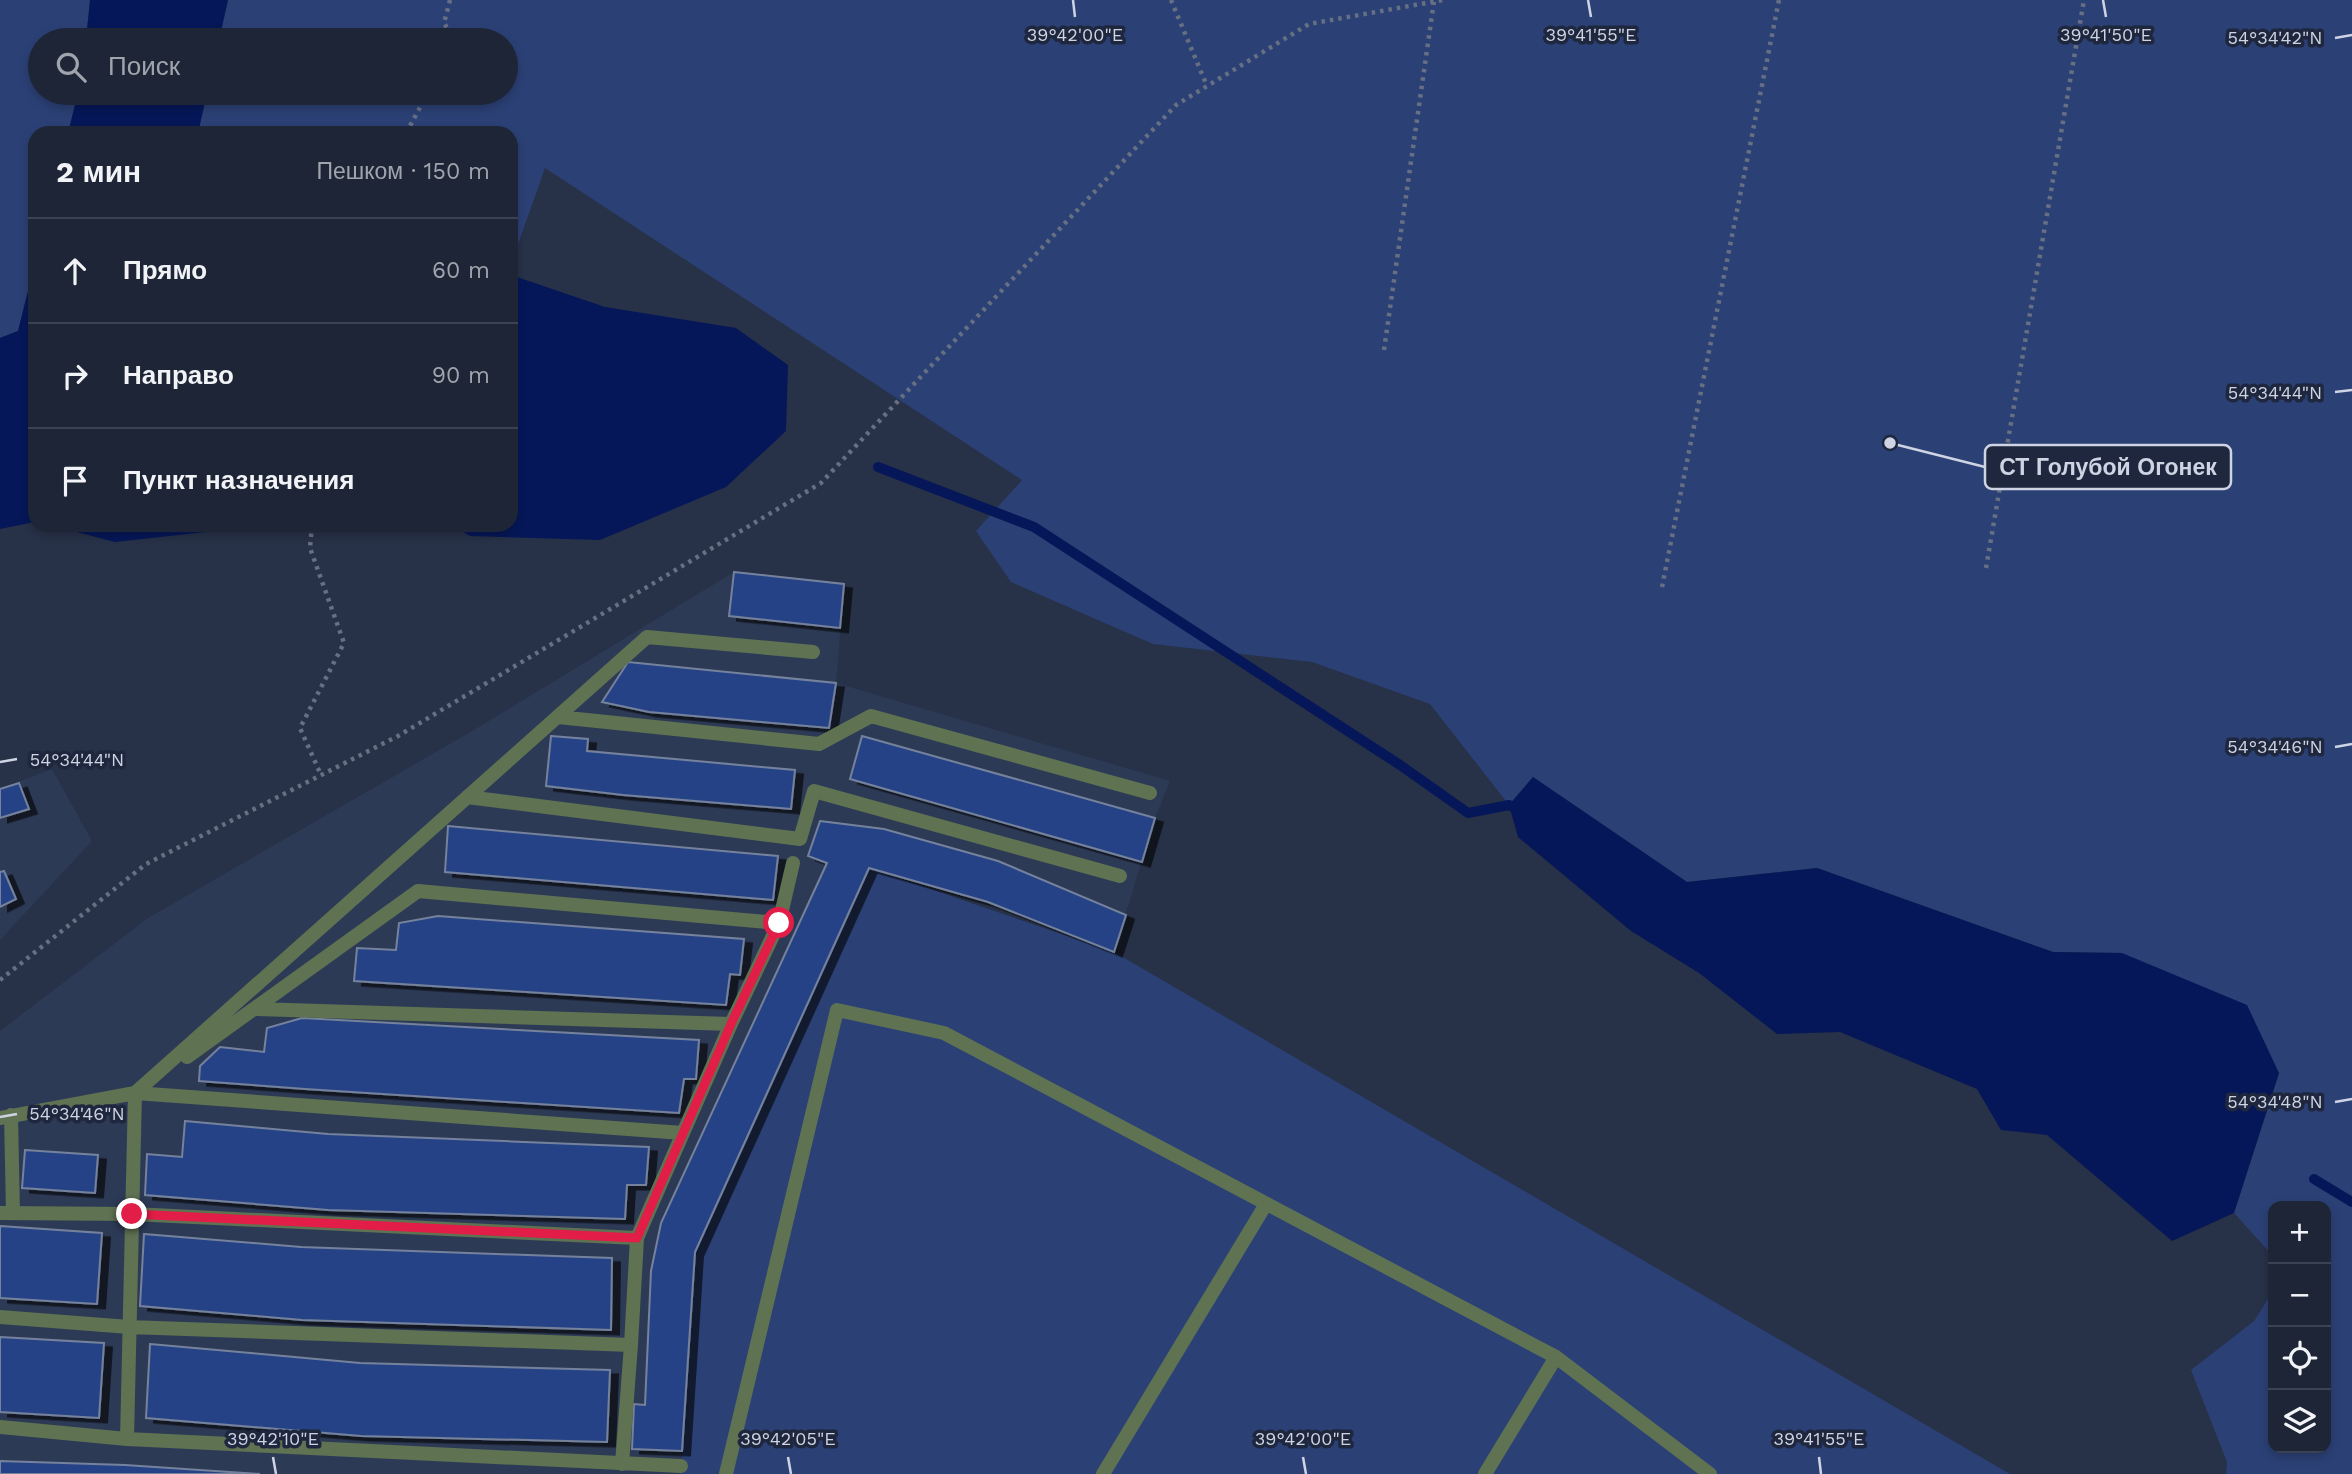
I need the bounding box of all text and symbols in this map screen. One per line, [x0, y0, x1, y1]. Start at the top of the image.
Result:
text: 39°42'00"E [1027, 24, 1123, 45]
text: 39°41'55"E [1545, 24, 1637, 45]
text: 39°41'50"E [2060, 24, 2152, 45]
text: 54°34'42"N [2228, 27, 2322, 48]
search box [28, 28, 518, 105]
icon: search [52, 48, 90, 86]
text: Поиск [108, 51, 180, 81]
text: 2 мин [56, 154, 141, 189]
text: Пешком · 150 m [316, 158, 490, 185]
icon: ahead [56, 252, 94, 290]
text: Прямо [123, 255, 207, 285]
text: 60 m [432, 257, 490, 284]
icon: right [56, 357, 94, 395]
text: Направо [123, 360, 234, 390]
text: 90 m [432, 362, 490, 389]
text: 54°34'44"N [2228, 382, 2322, 403]
callout: СТ Голубой Огонек [1985, 445, 2231, 489]
text: СТ Голубой Огонек [1999, 454, 2217, 481]
icon: arrive [56, 462, 94, 500]
text: Пункт назначения [123, 465, 354, 495]
text: 54°34'46"N [2227, 736, 2323, 757]
text: 54°34'44"N [30, 749, 124, 770]
route start [763, 907, 794, 938]
text: 54°34'48"N [2227, 1091, 2323, 1112]
text: 54°34'46"N [29, 1103, 125, 1124]
route end [116, 1198, 147, 1229]
map controls [2268, 1201, 2331, 1453]
button: + [2268, 1201, 2331, 1264]
button: − [2268, 1264, 2331, 1327]
button: locate [2268, 1327, 2331, 1390]
button: layers [2268, 1390, 2331, 1453]
text: 39°42'10"E [227, 1428, 319, 1449]
text: 39°42'05"E [740, 1428, 836, 1449]
text: 39°42'00"E [1255, 1428, 1351, 1449]
text: 39°41'55"E [1773, 1428, 1865, 1449]

